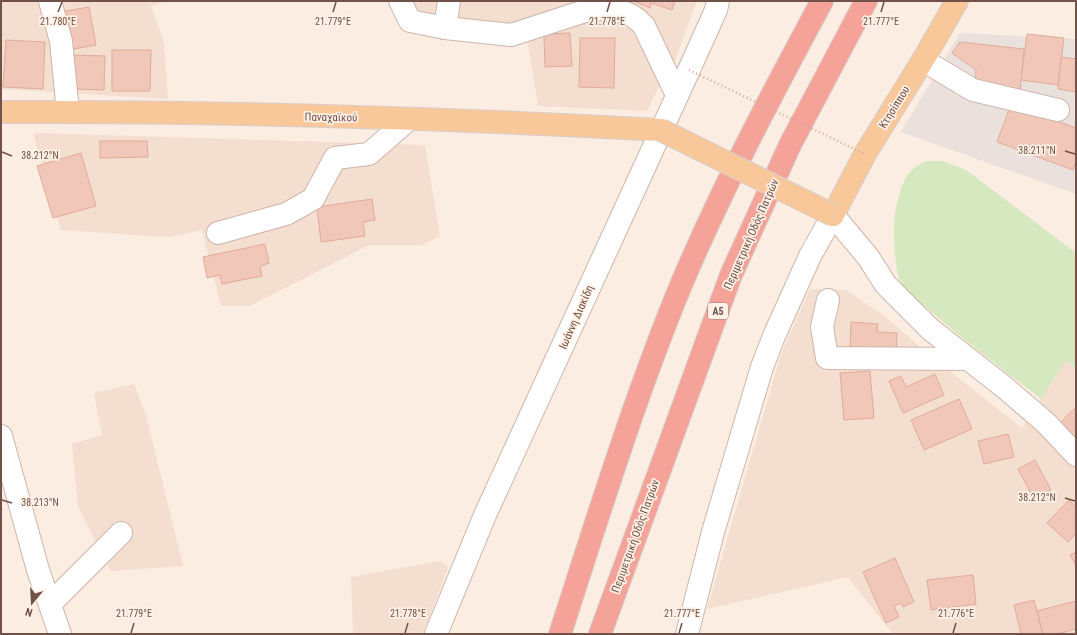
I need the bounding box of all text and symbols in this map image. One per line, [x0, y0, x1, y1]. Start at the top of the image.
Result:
text: 21.780°E [40, 16, 76, 27]
text: 21.779°E [315, 16, 351, 27]
text: 21.778°E [589, 16, 625, 27]
text: 21.777°E [863, 16, 899, 27]
street label: Κτησίππου [876, 84, 912, 131]
street label: Παναχαϊκού [305, 111, 357, 124]
text: 38.211°N [1018, 145, 1056, 156]
text: 38.212°N [21, 150, 59, 161]
street label: Περιμετρική Οδός Πατρών [721, 177, 782, 291]
street label: Ιωάννη Διακίδη [557, 283, 596, 351]
road number: Α5 [708, 303, 728, 319]
street label: Περιμετρική Οδός Πατρών [609, 478, 662, 595]
text: 38.212°N [1018, 492, 1056, 503]
text: 38.213°N [21, 497, 59, 508]
north arrow [12, 583, 52, 623]
text: N [24, 605, 34, 619]
text: 21.779°E [116, 608, 152, 619]
text: 21.778°E [390, 608, 426, 619]
text: 21.777°E [664, 608, 700, 619]
text: 21.776°E [938, 608, 974, 619]

